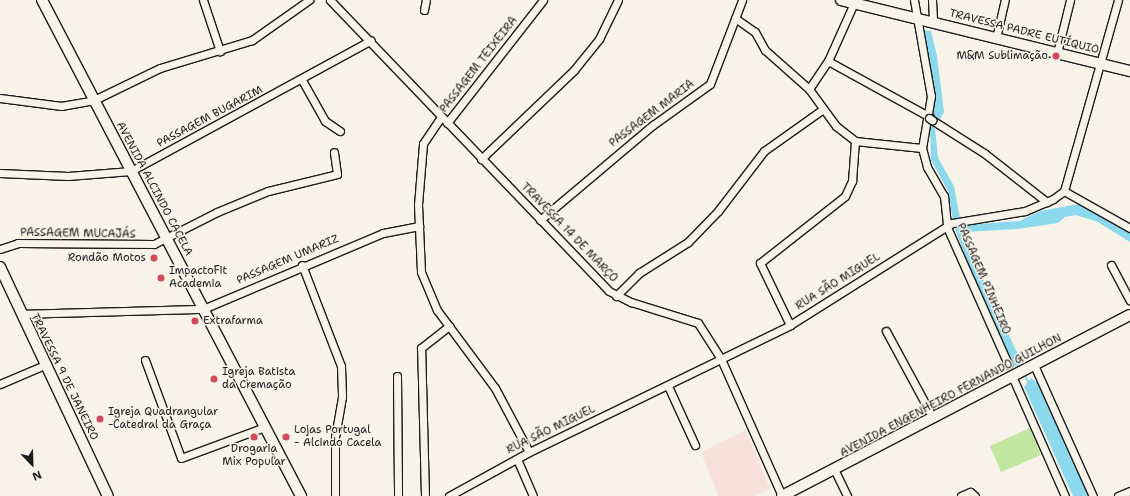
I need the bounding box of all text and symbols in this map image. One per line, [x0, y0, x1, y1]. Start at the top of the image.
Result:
street label: TRAVESSA PADRE EUTÍQUIO [948, 7, 1100, 57]
street label: PASSAGEM TEIXEIRA [437, 14, 521, 116]
place label: M&M Sublimação [957, 49, 1048, 63]
marker: M&M Sublimação [1051, 51, 1061, 61]
street label: PASSAGEM MARIA [607, 78, 697, 150]
street label: PASSAGEM BUGARIM [155, 84, 265, 150]
street label: AVENIDA ALCINDO CACELA [113, 120, 195, 258]
street label: TRAVESSA 14 DE MARÇO [518, 181, 620, 285]
street label: PASSAGEM PINHEIRO [954, 221, 1012, 337]
street label: PASSAGEM MUCAJÁS [20, 226, 136, 242]
street label: PASSAGEM UMARIZ [235, 233, 341, 287]
place label: Rondão Motos [68, 251, 146, 265]
street label: RUA SÃO MIGUEL [793, 251, 883, 313]
marker: Rondão Motos [149, 253, 159, 263]
place label: ImpactoFit Academia [169, 265, 227, 291]
marker: ImpactoFit Academia [156, 273, 166, 283]
street label: TRAVESSA 9 DE JANEIRO [27, 311, 101, 443]
place label: Extrafarma [203, 314, 263, 328]
marker: Extrafarma [190, 316, 200, 326]
street label: AVENIDA ENGENHEIRO FERNANDO GUILHON [838, 332, 1064, 460]
place label: Igreja Batista da Cremação [222, 366, 295, 392]
marker: Igreja Batista da Cremação [209, 374, 219, 384]
street label: RUA SÃO MIGUEL [505, 403, 597, 457]
place label: Igreja Quadrangular -Catedral da Graça [108, 406, 218, 432]
marker: Igreja Quadrangular -Catedral da Graça [95, 414, 105, 424]
place label: Lojas Portugal - Alcindo Cacela [294, 424, 381, 450]
marker: Drogaria Mix Popular [249, 432, 259, 442]
marker: Lojas Portugal - Alcindo Cacela [281, 432, 291, 442]
place label: Drogaria Mix Popular [222, 443, 286, 469]
north arrow [12, 444, 52, 484]
text: N [30, 467, 44, 484]

